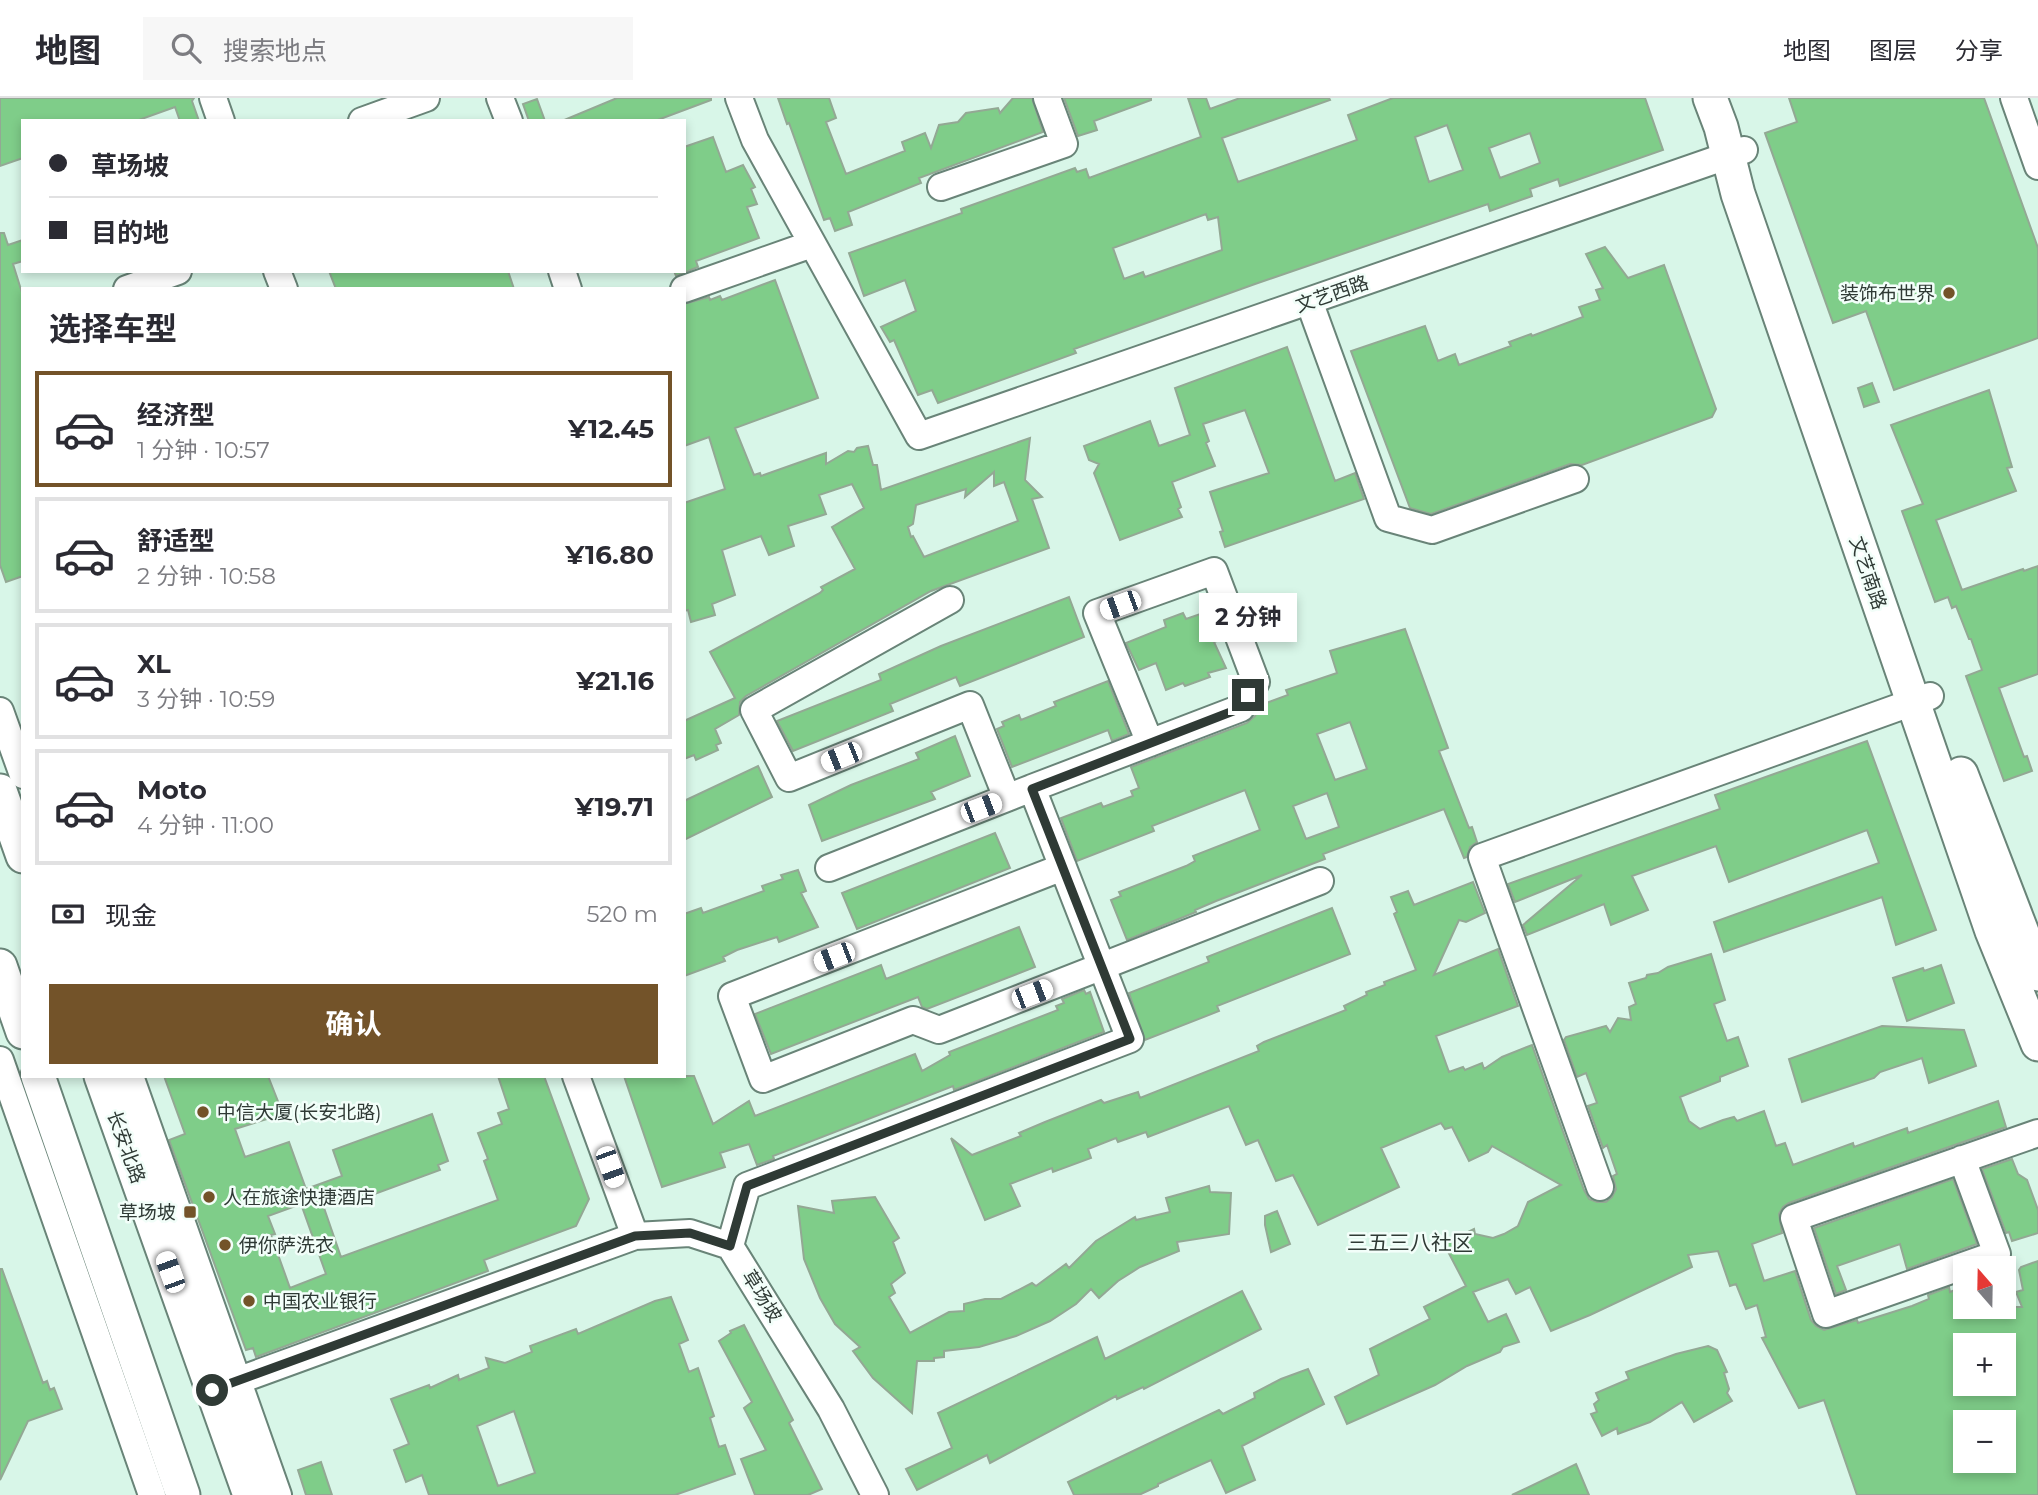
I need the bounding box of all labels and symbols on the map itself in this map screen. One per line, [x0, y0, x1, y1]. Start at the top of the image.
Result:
street label: 文艺西路 [1292, 271, 1372, 317]
place label: 装饰布世界 [1840, 282, 1935, 305]
marker: 装饰布世界 [1941, 285, 1957, 301]
street label: 文艺南路 [1845, 533, 1891, 613]
car [1097, 588, 1144, 622]
callout: 2 分钟 [1199, 594, 1297, 642]
route end [1232, 679, 1264, 711]
car [818, 739, 865, 775]
car [958, 791, 1005, 825]
car [811, 940, 858, 974]
car [1009, 977, 1056, 1011]
place label: 中信大厦(长安北路) [217, 1101, 382, 1124]
marker: 中信大厦(长安北路) [195, 1104, 211, 1120]
street label: 长安北路 [102, 1107, 150, 1187]
car [593, 1144, 628, 1190]
place label: 人在旅途快捷酒店 [223, 1186, 375, 1209]
marker: 人在旅途快捷酒店 [201, 1189, 217, 1205]
place label: 草场坡 [119, 1201, 176, 1224]
marker: 草场坡 [182, 1204, 198, 1220]
district label: 三五三八社区 [1347, 1230, 1473, 1255]
place label: 伊你萨洗衣 [239, 1234, 334, 1257]
marker: 伊你萨洗衣 [217, 1237, 233, 1253]
car [153, 1249, 188, 1295]
north arrow [1953, 1256, 2016, 1320]
street label: 草场坡 [737, 1266, 787, 1326]
place label: 中国农业银行 [263, 1290, 377, 1313]
marker: 中国农业银行 [241, 1293, 257, 1309]
route start [196, 1374, 228, 1406]

